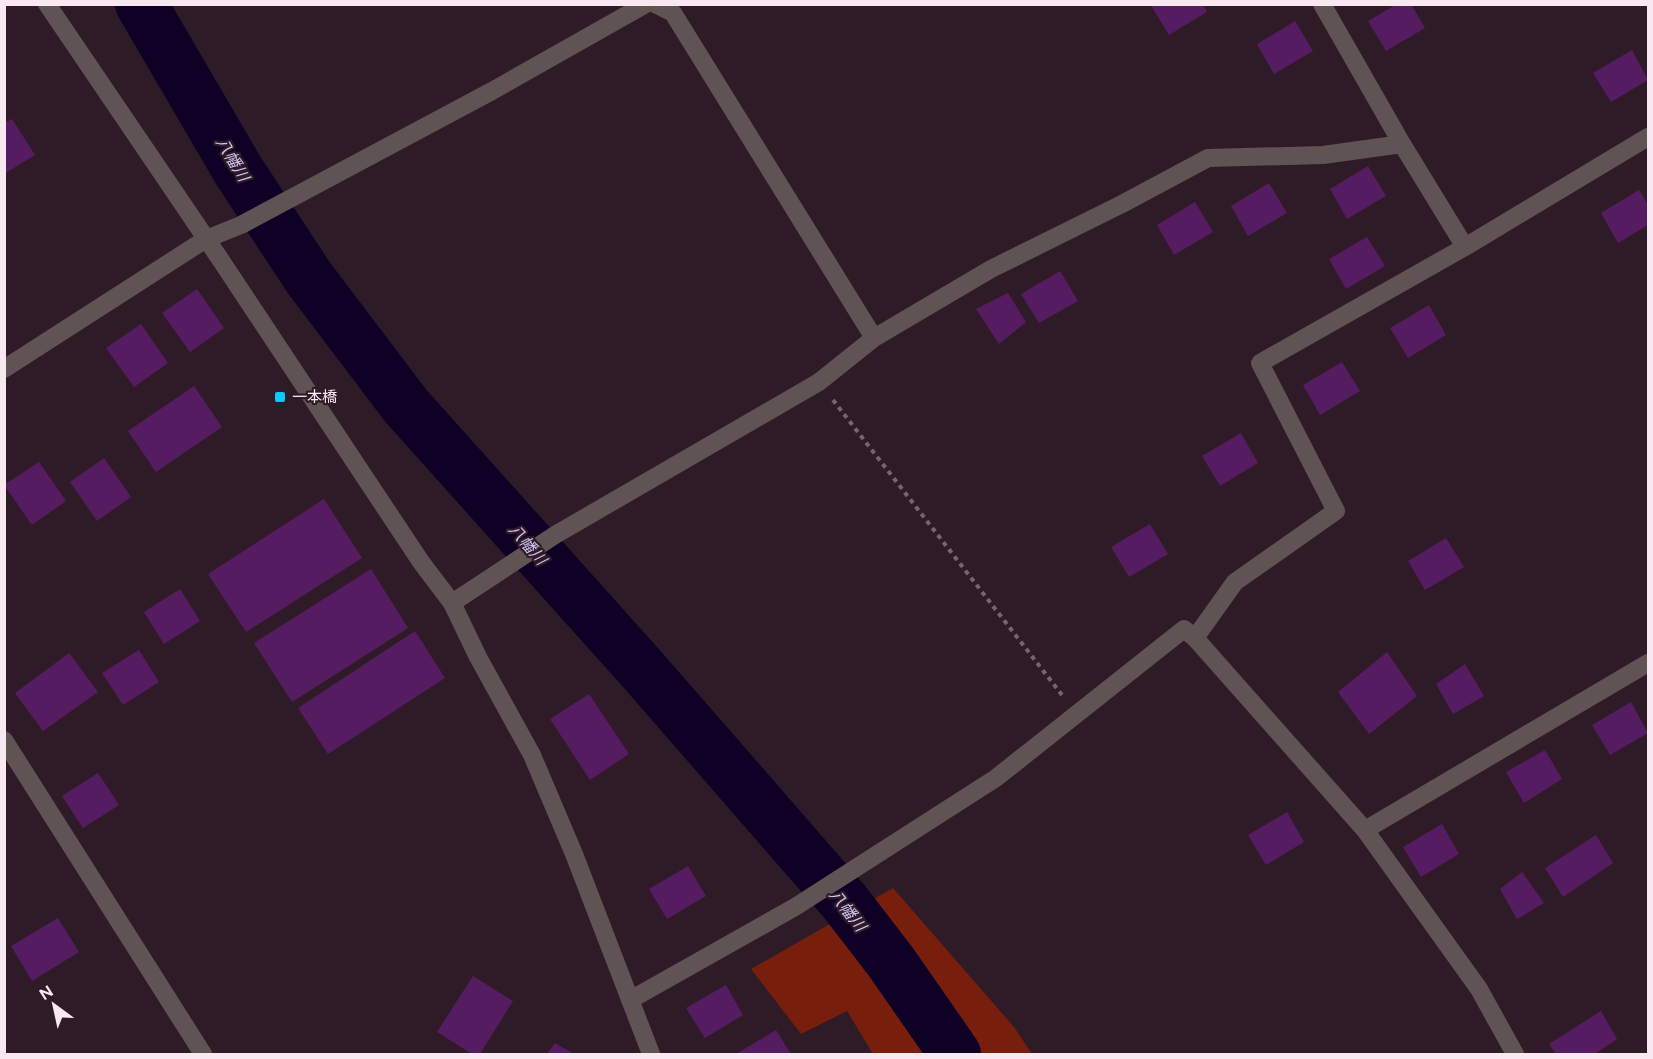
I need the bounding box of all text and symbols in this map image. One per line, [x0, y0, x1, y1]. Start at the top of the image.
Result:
water label: 八幡川 [212, 134, 254, 186]
place label: 一本橋 [292, 388, 337, 406]
marker: 一本橋 [273, 390, 287, 404]
water label: 八幡川 [505, 520, 552, 570]
water label: 八幡川 [825, 886, 871, 937]
north arrow [24, 975, 84, 1035]
text: N [36, 982, 56, 1004]

